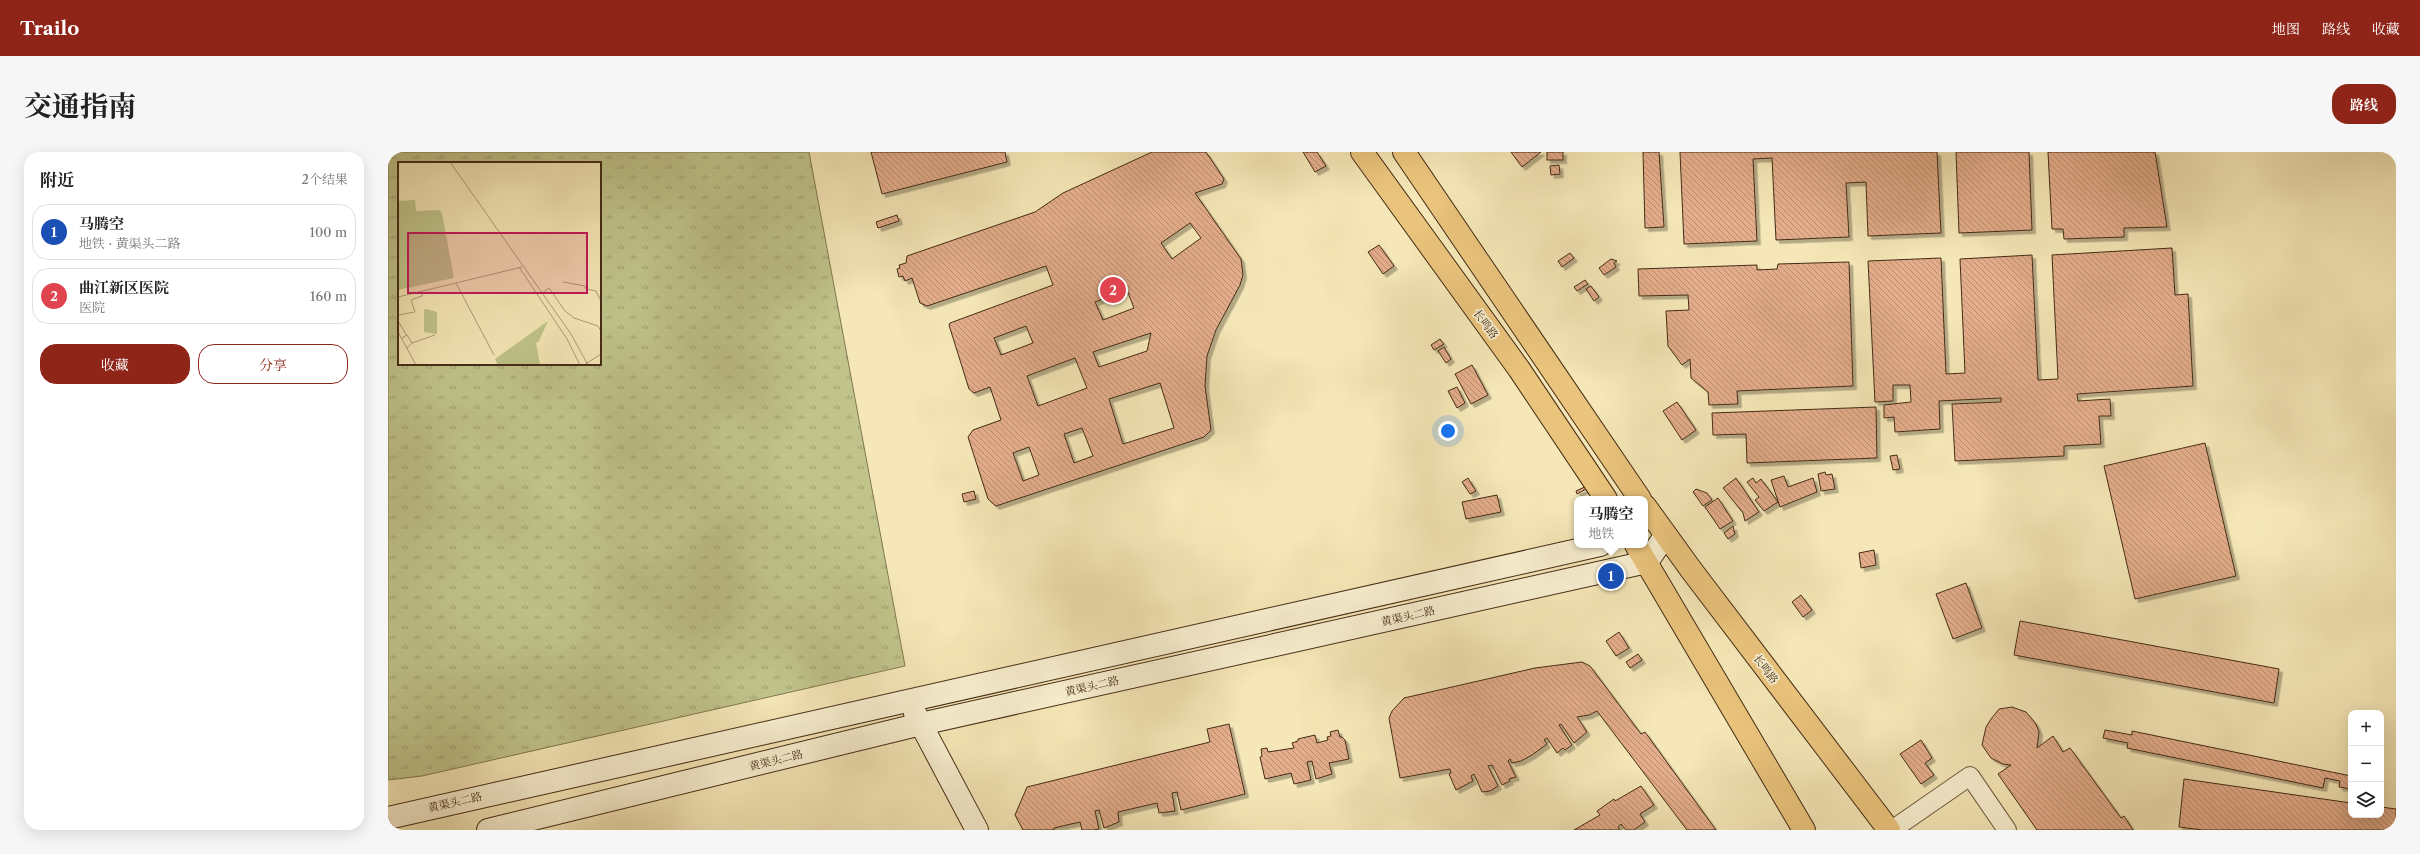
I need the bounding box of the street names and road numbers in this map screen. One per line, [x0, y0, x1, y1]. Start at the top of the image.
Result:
street label: 长鸣路 [1471, 307, 1501, 341]
street label: 黄渠头二路 [1380, 603, 1436, 629]
street label: 长鸣路 [1750, 652, 1782, 686]
street label: 黄渠头二路 [1064, 673, 1120, 699]
street label: 黄渠头二路 [748, 747, 804, 773]
street label: 黄渠头二路 [427, 789, 483, 815]

